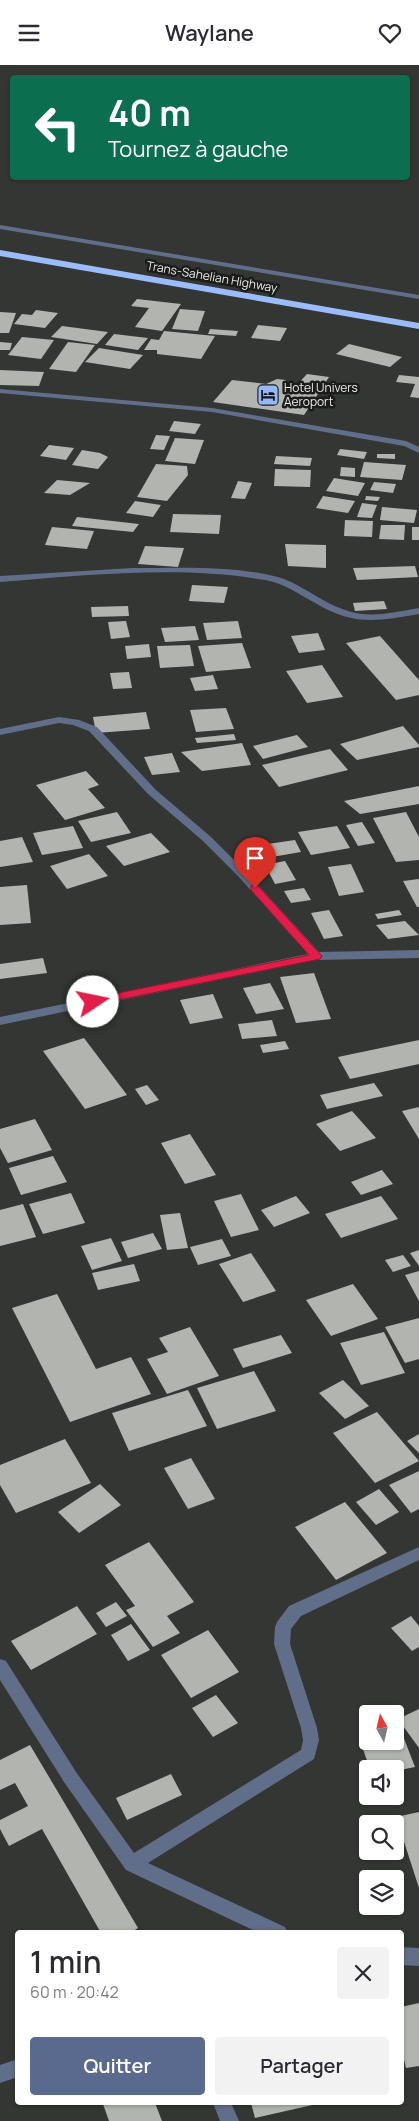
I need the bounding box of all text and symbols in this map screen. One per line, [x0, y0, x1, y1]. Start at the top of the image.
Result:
text: Waylane [165, 18, 254, 48]
icon: menu [15, 19, 43, 47]
icon: heart [376, 19, 404, 47]
text: 40 m [108, 89, 191, 137]
icon: left [25, 95, 90, 160]
text: Tournez à gauche [108, 134, 288, 164]
street label: Trans-Sahelian Highway [145, 257, 279, 296]
place label: Hotel Univers Aeroport [284, 379, 358, 410]
hotel icon: Hotel Univers Aeroport [256, 383, 280, 407]
pin [234, 837, 276, 888]
icon: arrive [241, 844, 269, 872]
position arrow [66, 975, 118, 1027]
north arrow [359, 1705, 404, 1750]
map controls [359, 1705, 404, 1915]
button: sound [359, 1760, 404, 1805]
button: search [359, 1815, 404, 1860]
button: layers [359, 1870, 404, 1915]
text: 1 min [30, 1941, 102, 1982]
button: close [337, 1947, 389, 1999]
text: 60 m · 20:42 [30, 1981, 119, 2003]
button: Quitter [30, 2037, 205, 2095]
button: Partager [215, 2037, 389, 2095]

